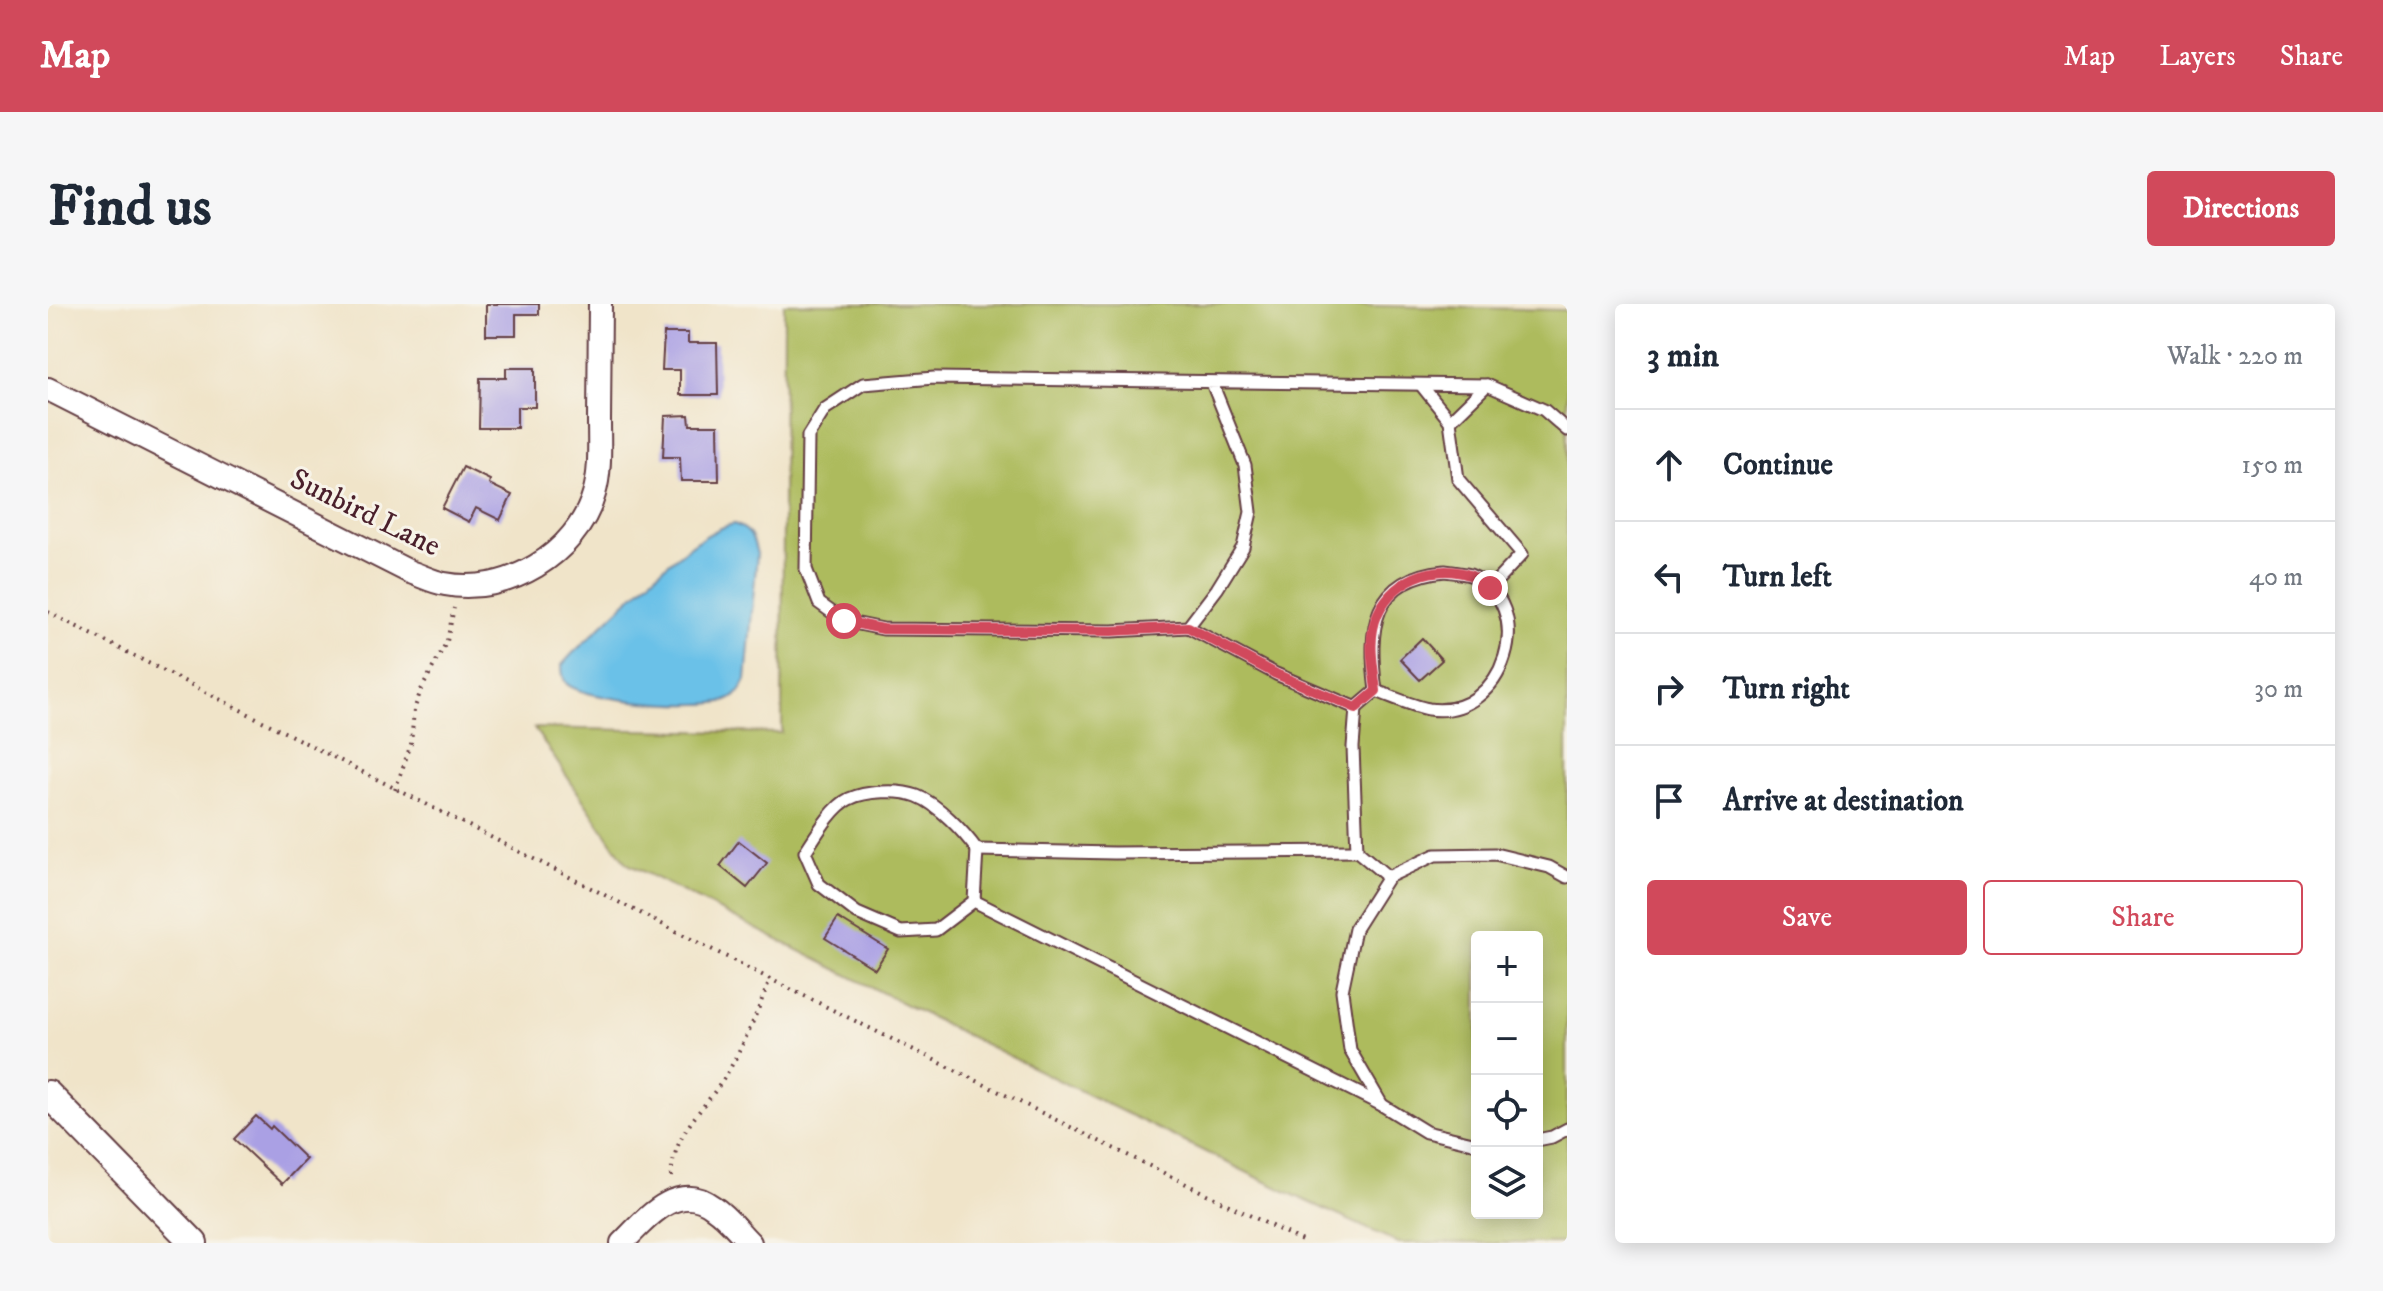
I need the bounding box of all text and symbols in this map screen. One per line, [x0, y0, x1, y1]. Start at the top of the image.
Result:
text: Map [40, 32, 110, 80]
text: Map [2064, 39, 2115, 74]
text: Layers [2159, 39, 2236, 74]
text: Share [2280, 39, 2343, 74]
button: Directions [2147, 171, 2335, 246]
text: Find us [48, 173, 212, 243]
text: 3 min [1647, 335, 1719, 377]
text: Walk · 220 m [2167, 340, 2303, 373]
icon: ahead [1647, 443, 1691, 487]
text: Continue [1723, 447, 1833, 484]
text: 150 m [2242, 449, 2303, 482]
street label: Sunbird Lane [284, 461, 446, 565]
icon: left [1647, 555, 1691, 599]
text: Turn left [1723, 559, 1832, 596]
text: 40 m [2249, 561, 2303, 594]
route end [1472, 570, 1508, 606]
route start [826, 603, 862, 639]
icon: right [1647, 667, 1691, 711]
text: Turn right [1723, 671, 1850, 708]
text: 30 m [2254, 673, 2303, 706]
icon: arrive [1647, 779, 1691, 823]
text: Arrive at destination [1723, 783, 1964, 820]
button: Save [1647, 880, 1967, 955]
button: Share [1983, 880, 2303, 955]
map controls [1471, 931, 1543, 1219]
button: + [1471, 931, 1543, 1003]
button: − [1471, 1003, 1543, 1075]
button: locate [1471, 1075, 1543, 1147]
button: layers [1471, 1147, 1543, 1219]

